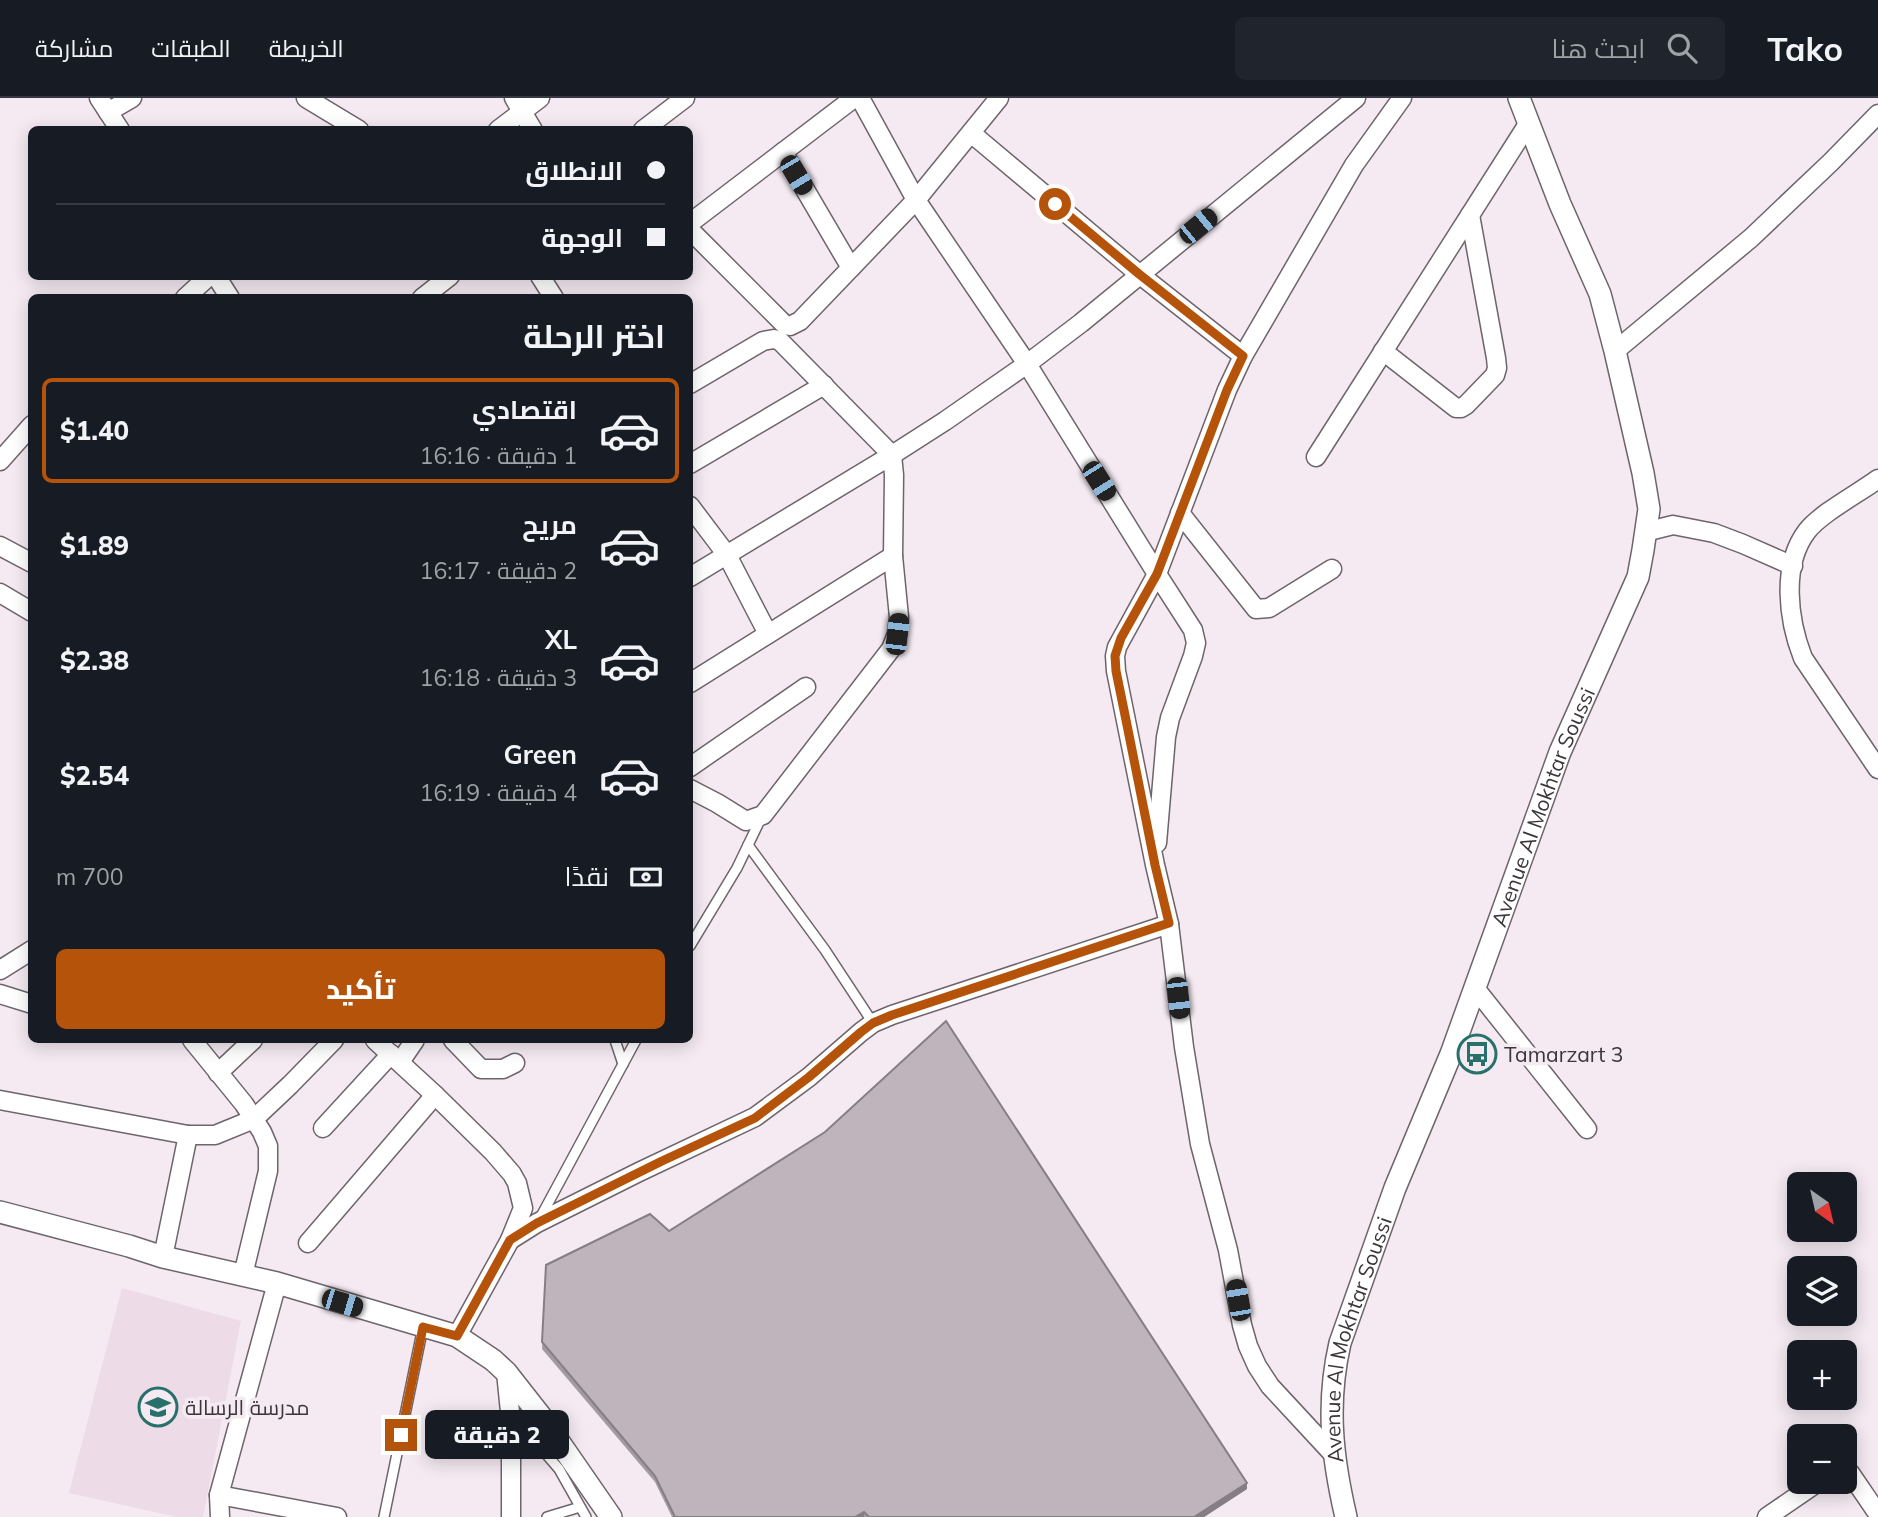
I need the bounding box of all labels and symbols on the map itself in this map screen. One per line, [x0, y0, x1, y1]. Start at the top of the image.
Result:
car [777, 152, 816, 198]
route start [1039, 188, 1071, 220]
car [1176, 205, 1221, 247]
car [1079, 458, 1120, 504]
car [885, 612, 910, 656]
street label: Avenue Al Mokhtar Soussi [1485, 683, 1600, 930]
car [1166, 976, 1191, 1020]
bus stop icon: Tamarzart 3 [1456, 1033, 1498, 1075]
place label: Tamarzart 3 [1504, 1041, 1623, 1067]
north arrow [1787, 1172, 1857, 1242]
street label: Avenue Al Mokhtar Soussi [1319, 1213, 1397, 1464]
car [1225, 1277, 1252, 1323]
car [319, 1287, 366, 1319]
school or university icon: مدرسة الرسالة [137, 1386, 179, 1428]
place label: مدرسة الرسالة [185, 1394, 309, 1420]
callout: 2 دقيقة [426, 1410, 569, 1460]
route end [385, 1419, 417, 1451]

